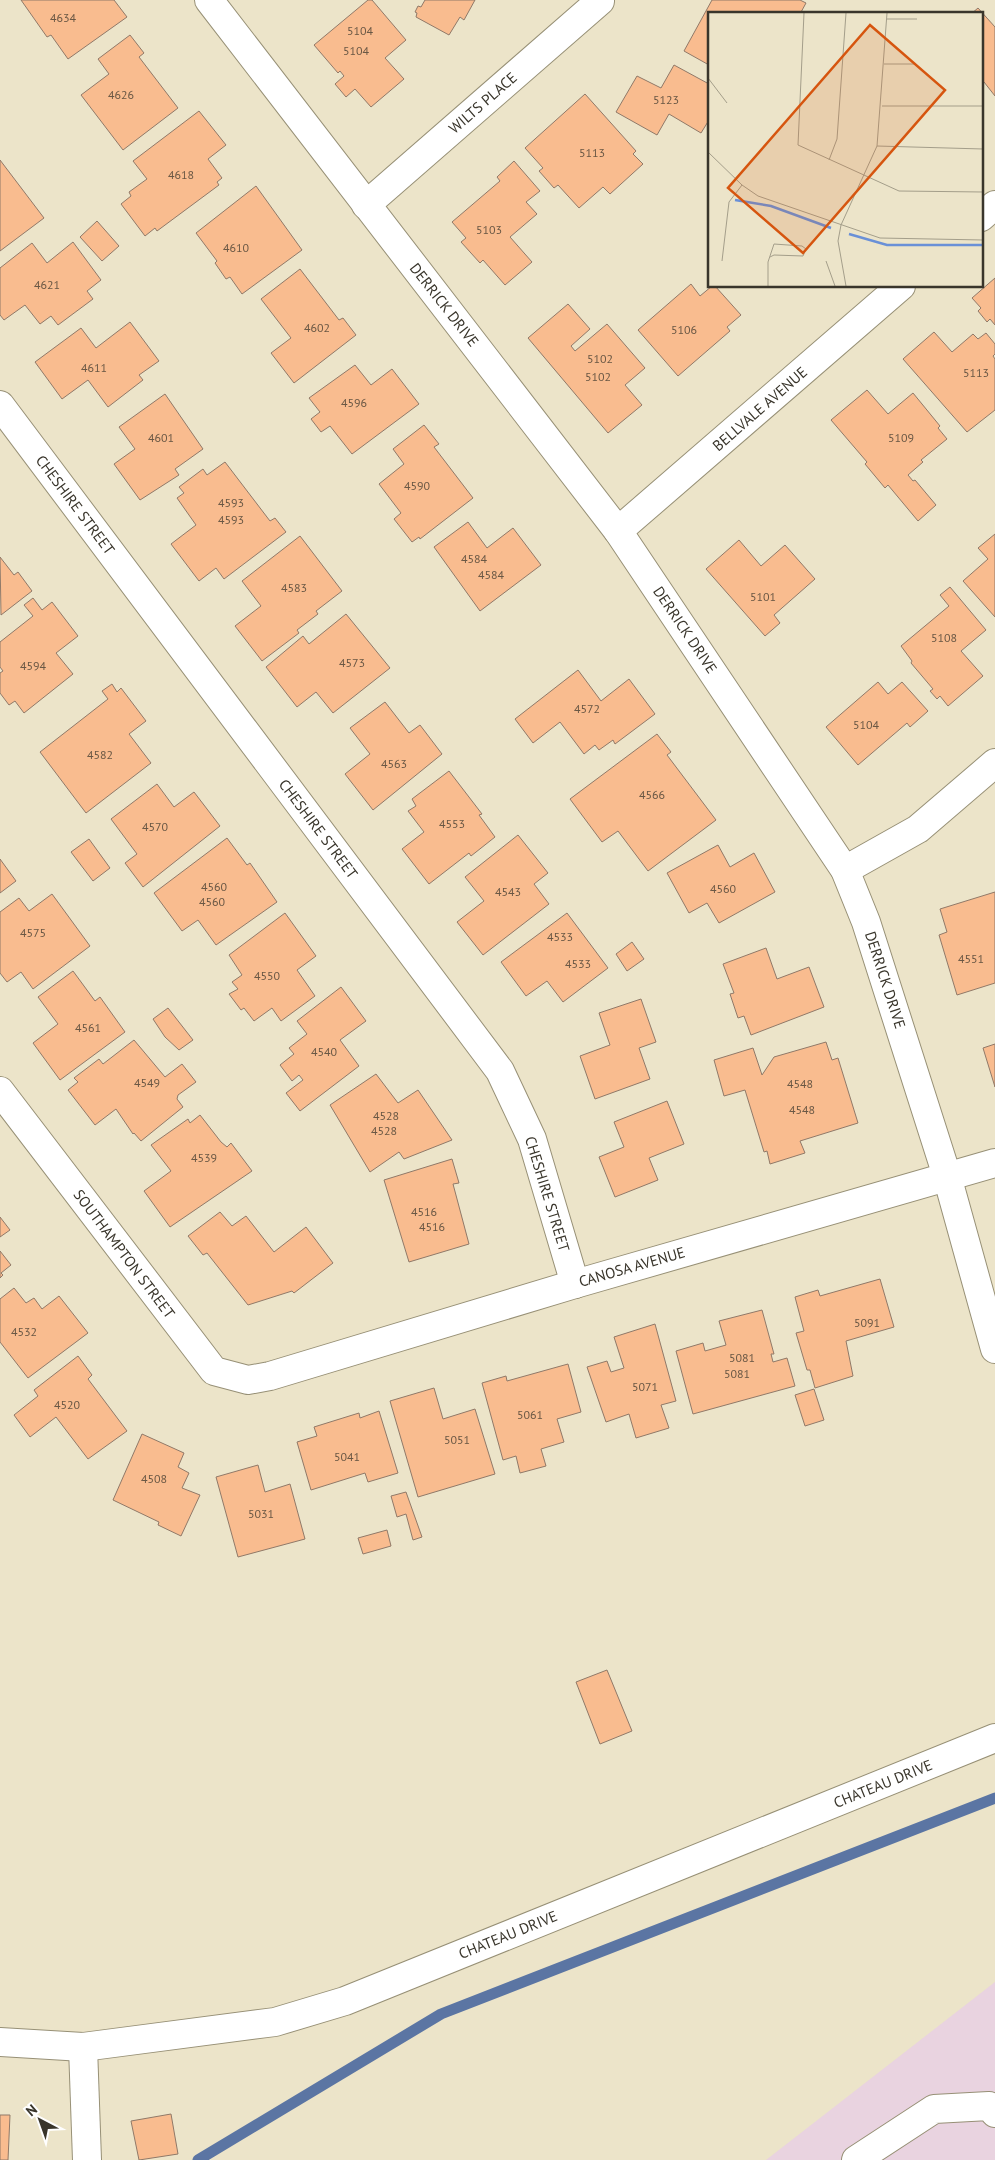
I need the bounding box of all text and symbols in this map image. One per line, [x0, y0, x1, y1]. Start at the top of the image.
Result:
house number: 4634 [50, 10, 77, 25]
inset map [708, 12, 982, 288]
house number: 5104 [347, 23, 374, 38]
house number: 5104 [343, 43, 370, 58]
street label: WILTS PLACE [445, 68, 521, 137]
house number: 4626 [108, 87, 134, 102]
house number: 5123 [653, 92, 679, 107]
house number: 5113 [579, 145, 605, 160]
house number: 4618 [168, 167, 194, 182]
house number: 5103 [476, 222, 502, 237]
house number: 4610 [223, 240, 250, 255]
street label: DERRICK DRIVE [406, 259, 483, 350]
house number: 4621 [34, 277, 60, 292]
house number: 4602 [304, 320, 330, 335]
house number: 5106 [671, 322, 697, 337]
house number: 5102 [587, 351, 613, 366]
house number: 4611 [81, 360, 107, 375]
street label: BELLVALE AVENUE [708, 362, 811, 455]
house number: 5113 [963, 365, 989, 380]
house number: 5102 [585, 369, 611, 384]
house number: 4596 [341, 395, 367, 410]
house number: 4601 [148, 430, 174, 445]
house number: 5109 [888, 430, 914, 445]
street label: CHESHIRE STREET [32, 451, 119, 559]
house number: 4590 [404, 478, 431, 493]
house number: 4593 [218, 495, 244, 510]
house number: 4593 [218, 512, 244, 527]
house number: 4584 [461, 551, 488, 566]
house number: 4584 [478, 567, 505, 582]
house number: 4583 [281, 580, 307, 595]
street label: DERRICK DRIVE [649, 583, 722, 677]
house number: 5101 [750, 589, 776, 604]
house number: 5108 [931, 630, 957, 645]
house number: 4573 [339, 655, 365, 670]
house number: 4594 [20, 658, 47, 673]
house number: 4572 [574, 701, 600, 716]
house number: 5104 [853, 717, 880, 732]
house number: 4582 [87, 747, 113, 762]
house number: 4563 [381, 756, 407, 771]
street label: CHESHIRE STREET [275, 775, 362, 883]
house number: 4566 [639, 787, 665, 802]
house number: 4553 [439, 816, 465, 831]
house number: 4570 [142, 819, 169, 834]
house number: 4560 [201, 879, 228, 894]
house number: 4560 [710, 881, 737, 896]
house number: 4543 [495, 884, 521, 899]
house number: 4560 [199, 894, 226, 909]
house number: 4575 [20, 925, 46, 940]
house number: 4533 [547, 929, 573, 944]
street label: DERRICK DRIVE [861, 929, 910, 1031]
house number: 4551 [958, 951, 984, 966]
house number: 4533 [565, 956, 591, 971]
house number: 4550 [254, 968, 281, 983]
house number: 4561 [75, 1020, 101, 1035]
house number: 4540 [311, 1044, 338, 1059]
house number: 4549 [134, 1075, 160, 1090]
house number: 4548 [787, 1076, 813, 1091]
house number: 4548 [789, 1102, 815, 1117]
house number: 4528 [373, 1108, 399, 1123]
house number: 4528 [371, 1123, 397, 1138]
street label: CHESHIRE STREET [521, 1134, 574, 1255]
house number: 4539 [191, 1150, 217, 1165]
street label: SOUTHAMPTON STREET [70, 1185, 180, 1323]
house number: 4516 [411, 1204, 437, 1219]
house number: 4516 [419, 1219, 445, 1234]
street label: CANOSA AVENUE [577, 1242, 687, 1291]
house number: 5091 [854, 1315, 880, 1330]
house number: 4532 [11, 1324, 37, 1339]
house number: 5081 [729, 1350, 755, 1365]
house number: 5081 [724, 1366, 750, 1381]
house number: 5071 [632, 1379, 658, 1394]
house number: 4520 [54, 1397, 81, 1412]
house number: 5061 [517, 1407, 543, 1422]
house number: 5051 [444, 1432, 470, 1447]
house number: 5041 [334, 1449, 360, 1464]
house number: 4508 [141, 1471, 167, 1486]
house number: 5031 [248, 1506, 274, 1521]
street label: CHATEAU DRIVE [831, 1755, 935, 1812]
street label: CHATEAU DRIVE [456, 1906, 560, 1963]
north arrow [15, 2095, 65, 2145]
text: N [22, 2100, 41, 2120]

